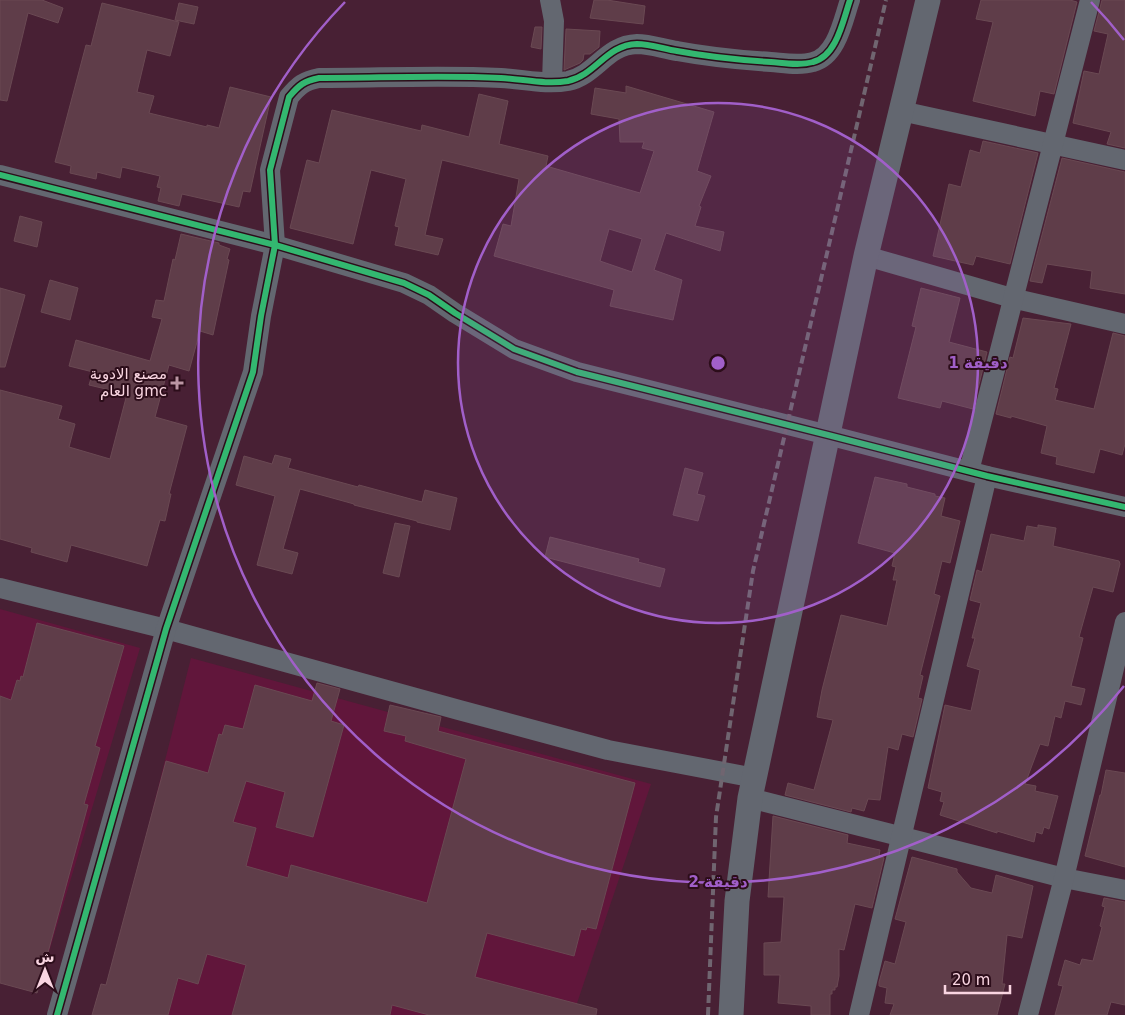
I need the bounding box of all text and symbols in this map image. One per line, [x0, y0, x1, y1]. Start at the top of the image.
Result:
centre of rings [709, 354, 727, 372]
text: 1 دقيقة [948, 354, 1008, 372]
place label: مصنع الادوية العام gmc [90, 365, 167, 400]
marker: مصنع الادوية العام gmc [171, 377, 183, 389]
text: 2 دقيقة [688, 873, 748, 891]
north arrow [20, 945, 70, 995]
text: ش [35, 949, 55, 965]
scale bar [945, 962, 1010, 994]
text: 20 m [952, 971, 990, 989]

